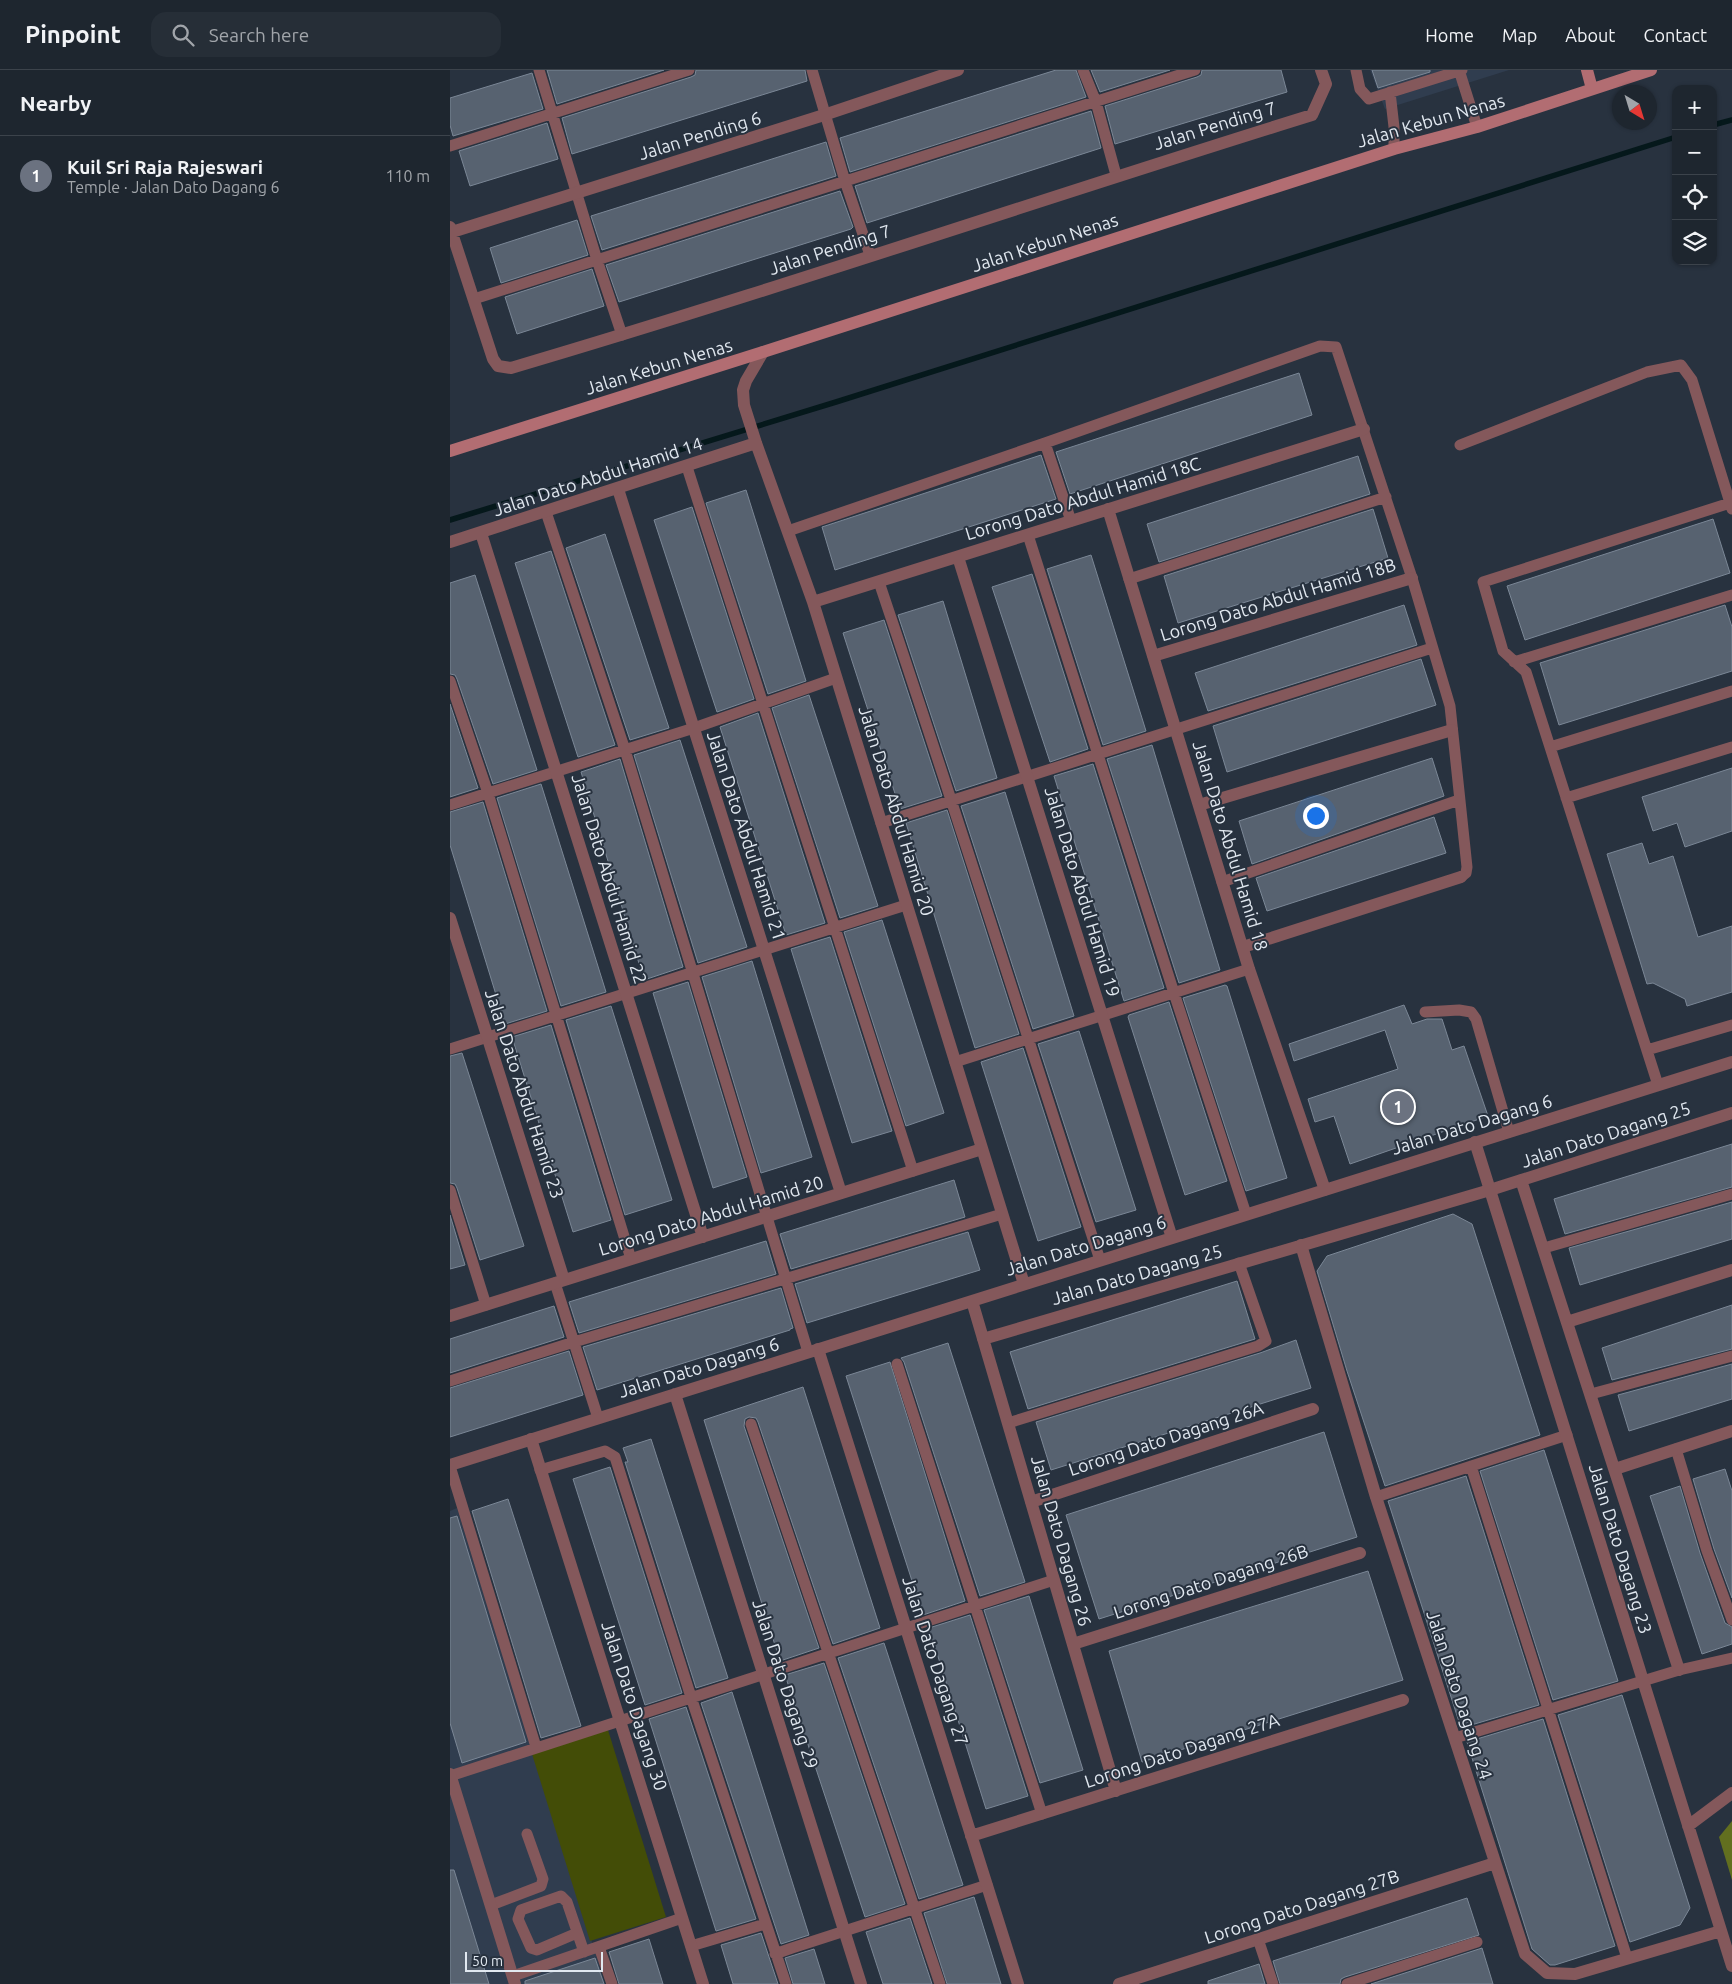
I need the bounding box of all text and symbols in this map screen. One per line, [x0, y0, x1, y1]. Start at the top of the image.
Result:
search box [151, 12, 501, 57]
text: Pinpoint [25, 21, 121, 48]
icon: search [169, 21, 197, 49]
text: Search here [209, 24, 309, 46]
text: Home [1425, 25, 1474, 45]
text: Map [1502, 25, 1537, 45]
text: About [1565, 25, 1615, 45]
text: Contact [1643, 25, 1707, 45]
north arrow [1612, 85, 1657, 130]
map controls [1672, 85, 1717, 265]
button: + [1672, 85, 1717, 130]
street label: Jalan Kebun Nenas [1355, 89, 1507, 151]
text: Nearby [20, 91, 91, 115]
street label: Jalan Pending 7 [1151, 97, 1278, 153]
street label: Jalan Pending 6 [636, 107, 763, 163]
button: − [1672, 130, 1717, 175]
text: Kuil Sri Raja Rajeswari [67, 156, 263, 178]
text: 1 [31, 167, 41, 185]
text: 110 m [385, 167, 430, 185]
button: locate [1672, 175, 1717, 220]
text: Temple · Jalan Dato Dagang 6 [67, 178, 280, 196]
street label: Jalan Kebun Nenas [969, 209, 1120, 275]
street label: Jalan Pending 7 [766, 220, 893, 278]
button: layers [1672, 220, 1717, 265]
street label: Jalan Kebun Nenas [583, 334, 735, 398]
street label: Jalan Dato Abdul Hamid 14 [491, 433, 705, 519]
street label: Lorong Dato Abdul Hamid 18C [963, 453, 1203, 543]
street label: Lorong Dato Abdul Hamid 18B [1157, 554, 1398, 644]
street label: Jalan Dato Abdul Hamid 20 [855, 703, 938, 918]
street label: Jalan Dato Abdul Hamid 21 [704, 729, 790, 943]
street label: Jalan Dato Abdul Hamid 18 [1189, 738, 1272, 953]
street label: Jalan Dato Abdul Hamid 22 [568, 771, 651, 986]
street label: Jalan Dato Abdul Hamid 19 [1041, 784, 1124, 999]
your location [1303, 803, 1329, 829]
street label: Jalan Dato Abdul Hamid 23 [482, 987, 568, 1201]
pin: 1 [1382, 1088, 1414, 1126]
street label: Jalan Dato Dagang 6 [1389, 1090, 1554, 1158]
street label: Jalan Dato Dagang 25 [1519, 1097, 1693, 1171]
street label: Lorong Dato Abdul Hamid 20 [596, 1171, 826, 1259]
street label: Jalan Dato Dagang 6 [1003, 1211, 1168, 1279]
street label: Jalan Dato Dagang 25 [1049, 1240, 1224, 1308]
street label: Jalan Dato Dagang 6 [616, 1333, 781, 1401]
street label: Lorong Dato Dagang 26A [1066, 1397, 1266, 1479]
street label: Jalan Dato Dagang 26 [1028, 1453, 1096, 1628]
street label: Jalan Dato Dagang 23 [1586, 1461, 1656, 1636]
street label: Lorong Dato Dagang 26B [1111, 1540, 1311, 1622]
street label: Jalan Dato Dagang 27 [899, 1574, 973, 1748]
street label: Jalan Dato Dagang 29 [749, 1597, 823, 1771]
street label: Jalan Dato Dagang 24 [1423, 1608, 1497, 1782]
street label: Jalan Dato Dagang 30 [598, 1619, 672, 1793]
street label: Lorong Dato Dagang 27A [1082, 1709, 1282, 1791]
street label: Lorong Dato Dagang 27B [1202, 1865, 1402, 1947]
scale bar [465, 1949, 602, 1972]
text: 50 m [472, 1953, 503, 1969]

